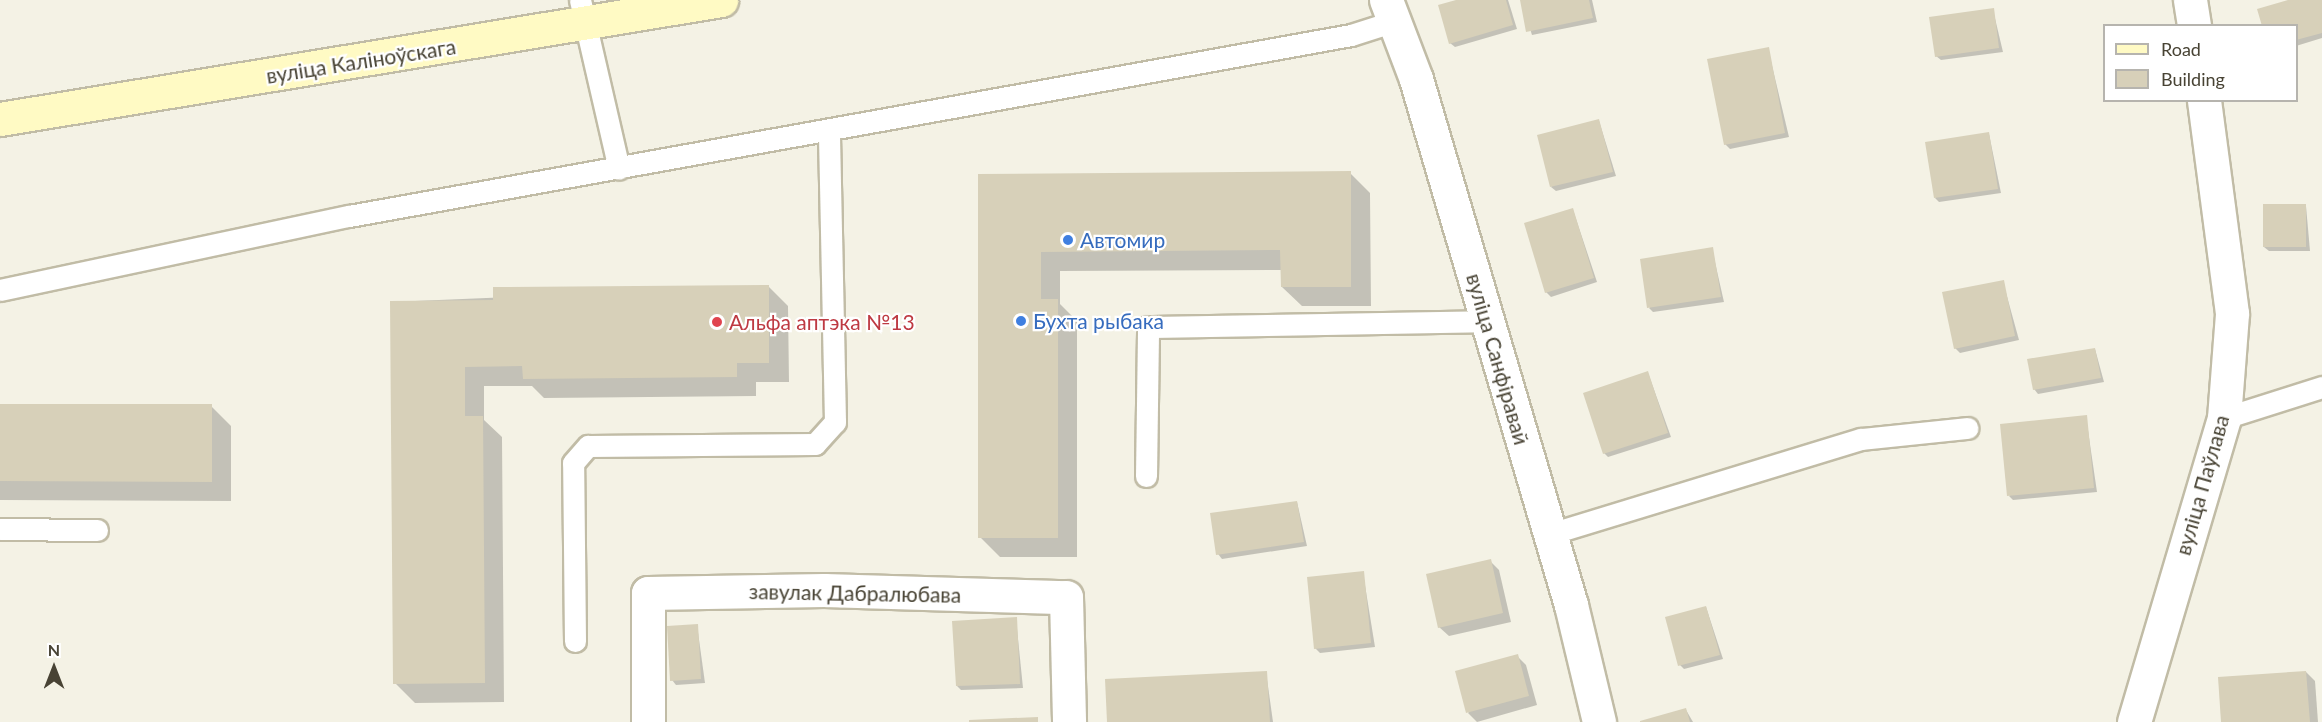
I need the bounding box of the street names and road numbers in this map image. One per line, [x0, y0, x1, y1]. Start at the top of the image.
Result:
street label: вуліца Каліноўскага [264, 34, 458, 88]
street label: вуліца Санфіравай [1461, 270, 1535, 448]
street label: вуліца Паўлава [2170, 412, 2234, 558]
street label: завулак Дабралюбава [749, 579, 961, 607]

